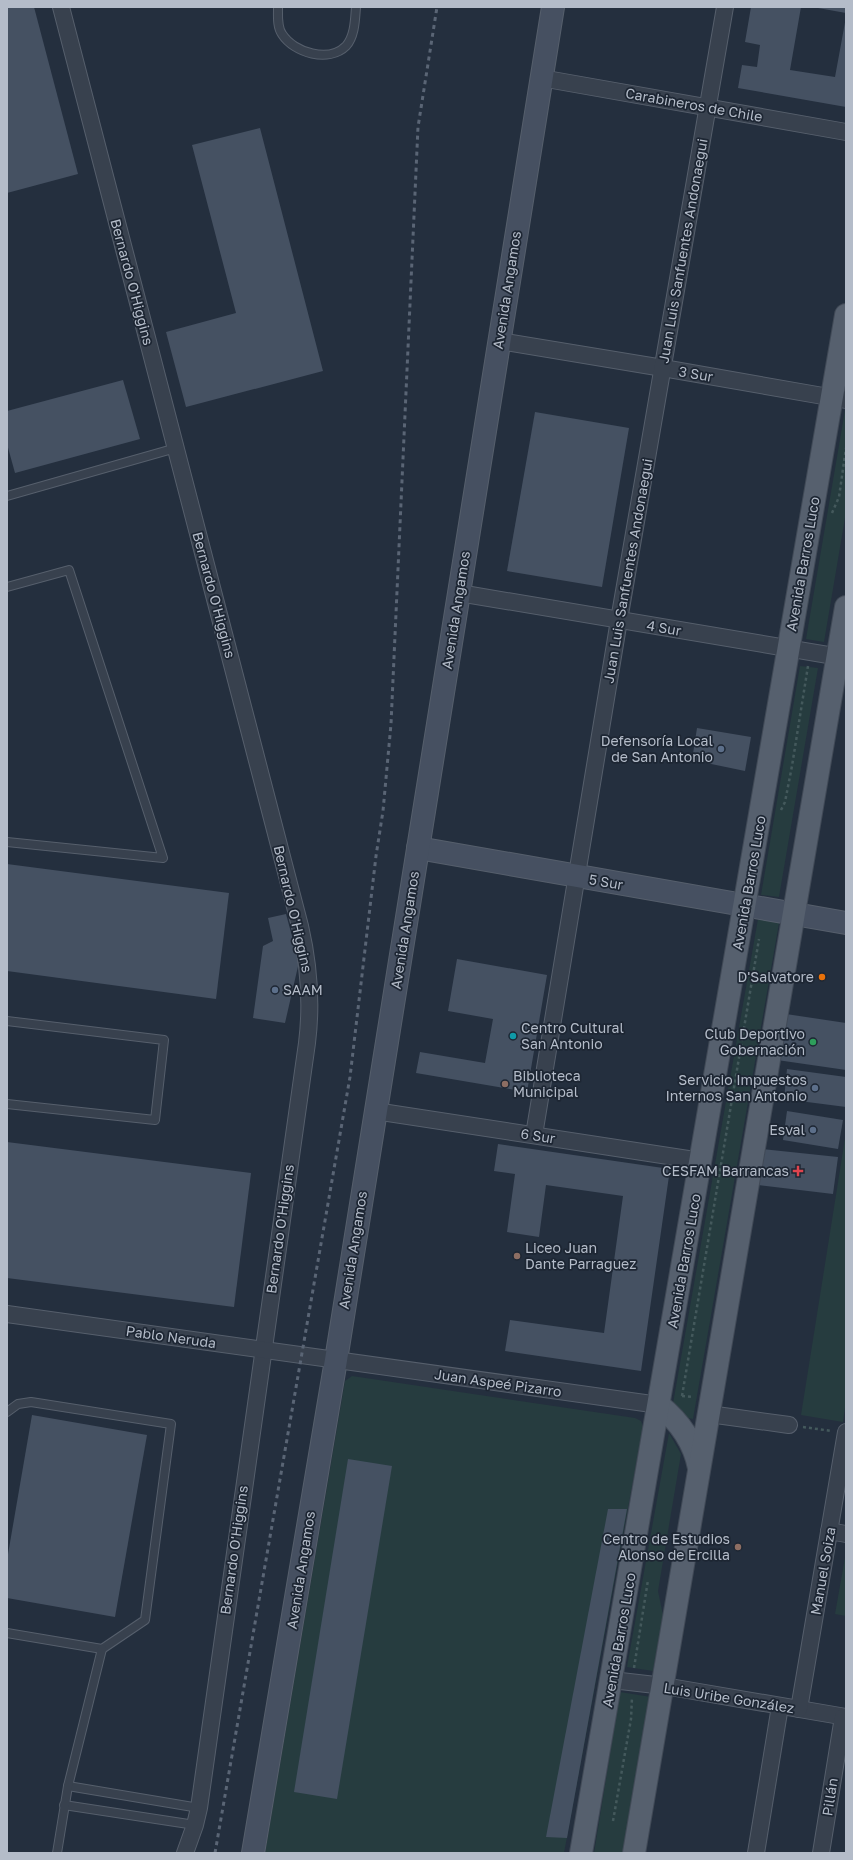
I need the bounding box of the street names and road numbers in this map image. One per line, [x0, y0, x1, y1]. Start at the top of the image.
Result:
street label: Carabineros de Chile [624, 84, 764, 125]
street label: Juan Luis Sanfuentes Andonaegui [654, 137, 711, 365]
street label: Bernardo O'Higgins [107, 217, 158, 347]
street label: Avenida Angamos [489, 230, 524, 350]
street label: 3 Sur [678, 362, 715, 385]
street label: Juan Luis Sanfuentes Andonaegui [599, 457, 656, 685]
street label: Avenida Barros Luco [782, 495, 823, 632]
street label: Bernardo O'Higgins [189, 530, 240, 660]
street label: Avenida Angamos [438, 550, 473, 670]
street label: 4 Sur [645, 616, 683, 639]
street label: Avenida Barros Luco [728, 814, 769, 951]
street label: Bernardo O'Higgins [271, 844, 316, 974]
street label: Avenida Angamos [387, 870, 422, 990]
street label: 5 Sur [588, 870, 625, 893]
street label: 6 Sur [520, 1124, 557, 1147]
street label: Bernardo O'Higgins [262, 1163, 297, 1295]
street label: Avenida Angamos [335, 1190, 370, 1310]
street label: Avenida Barros Luco [663, 1192, 704, 1329]
street label: Pablo Neruda [125, 1322, 217, 1351]
street label: Juan Aspeé Pizarro [433, 1365, 563, 1400]
street label: Bernardo O'Higgins [216, 1484, 251, 1616]
street label: Avenida Angamos [283, 1510, 318, 1630]
street label: Manuel Soiza [806, 1525, 839, 1616]
street label: Avenida Barros Luco [598, 1571, 639, 1708]
street label: Luis Uribe González [663, 1679, 796, 1716]
street label: Pillán [818, 1777, 841, 1817]

